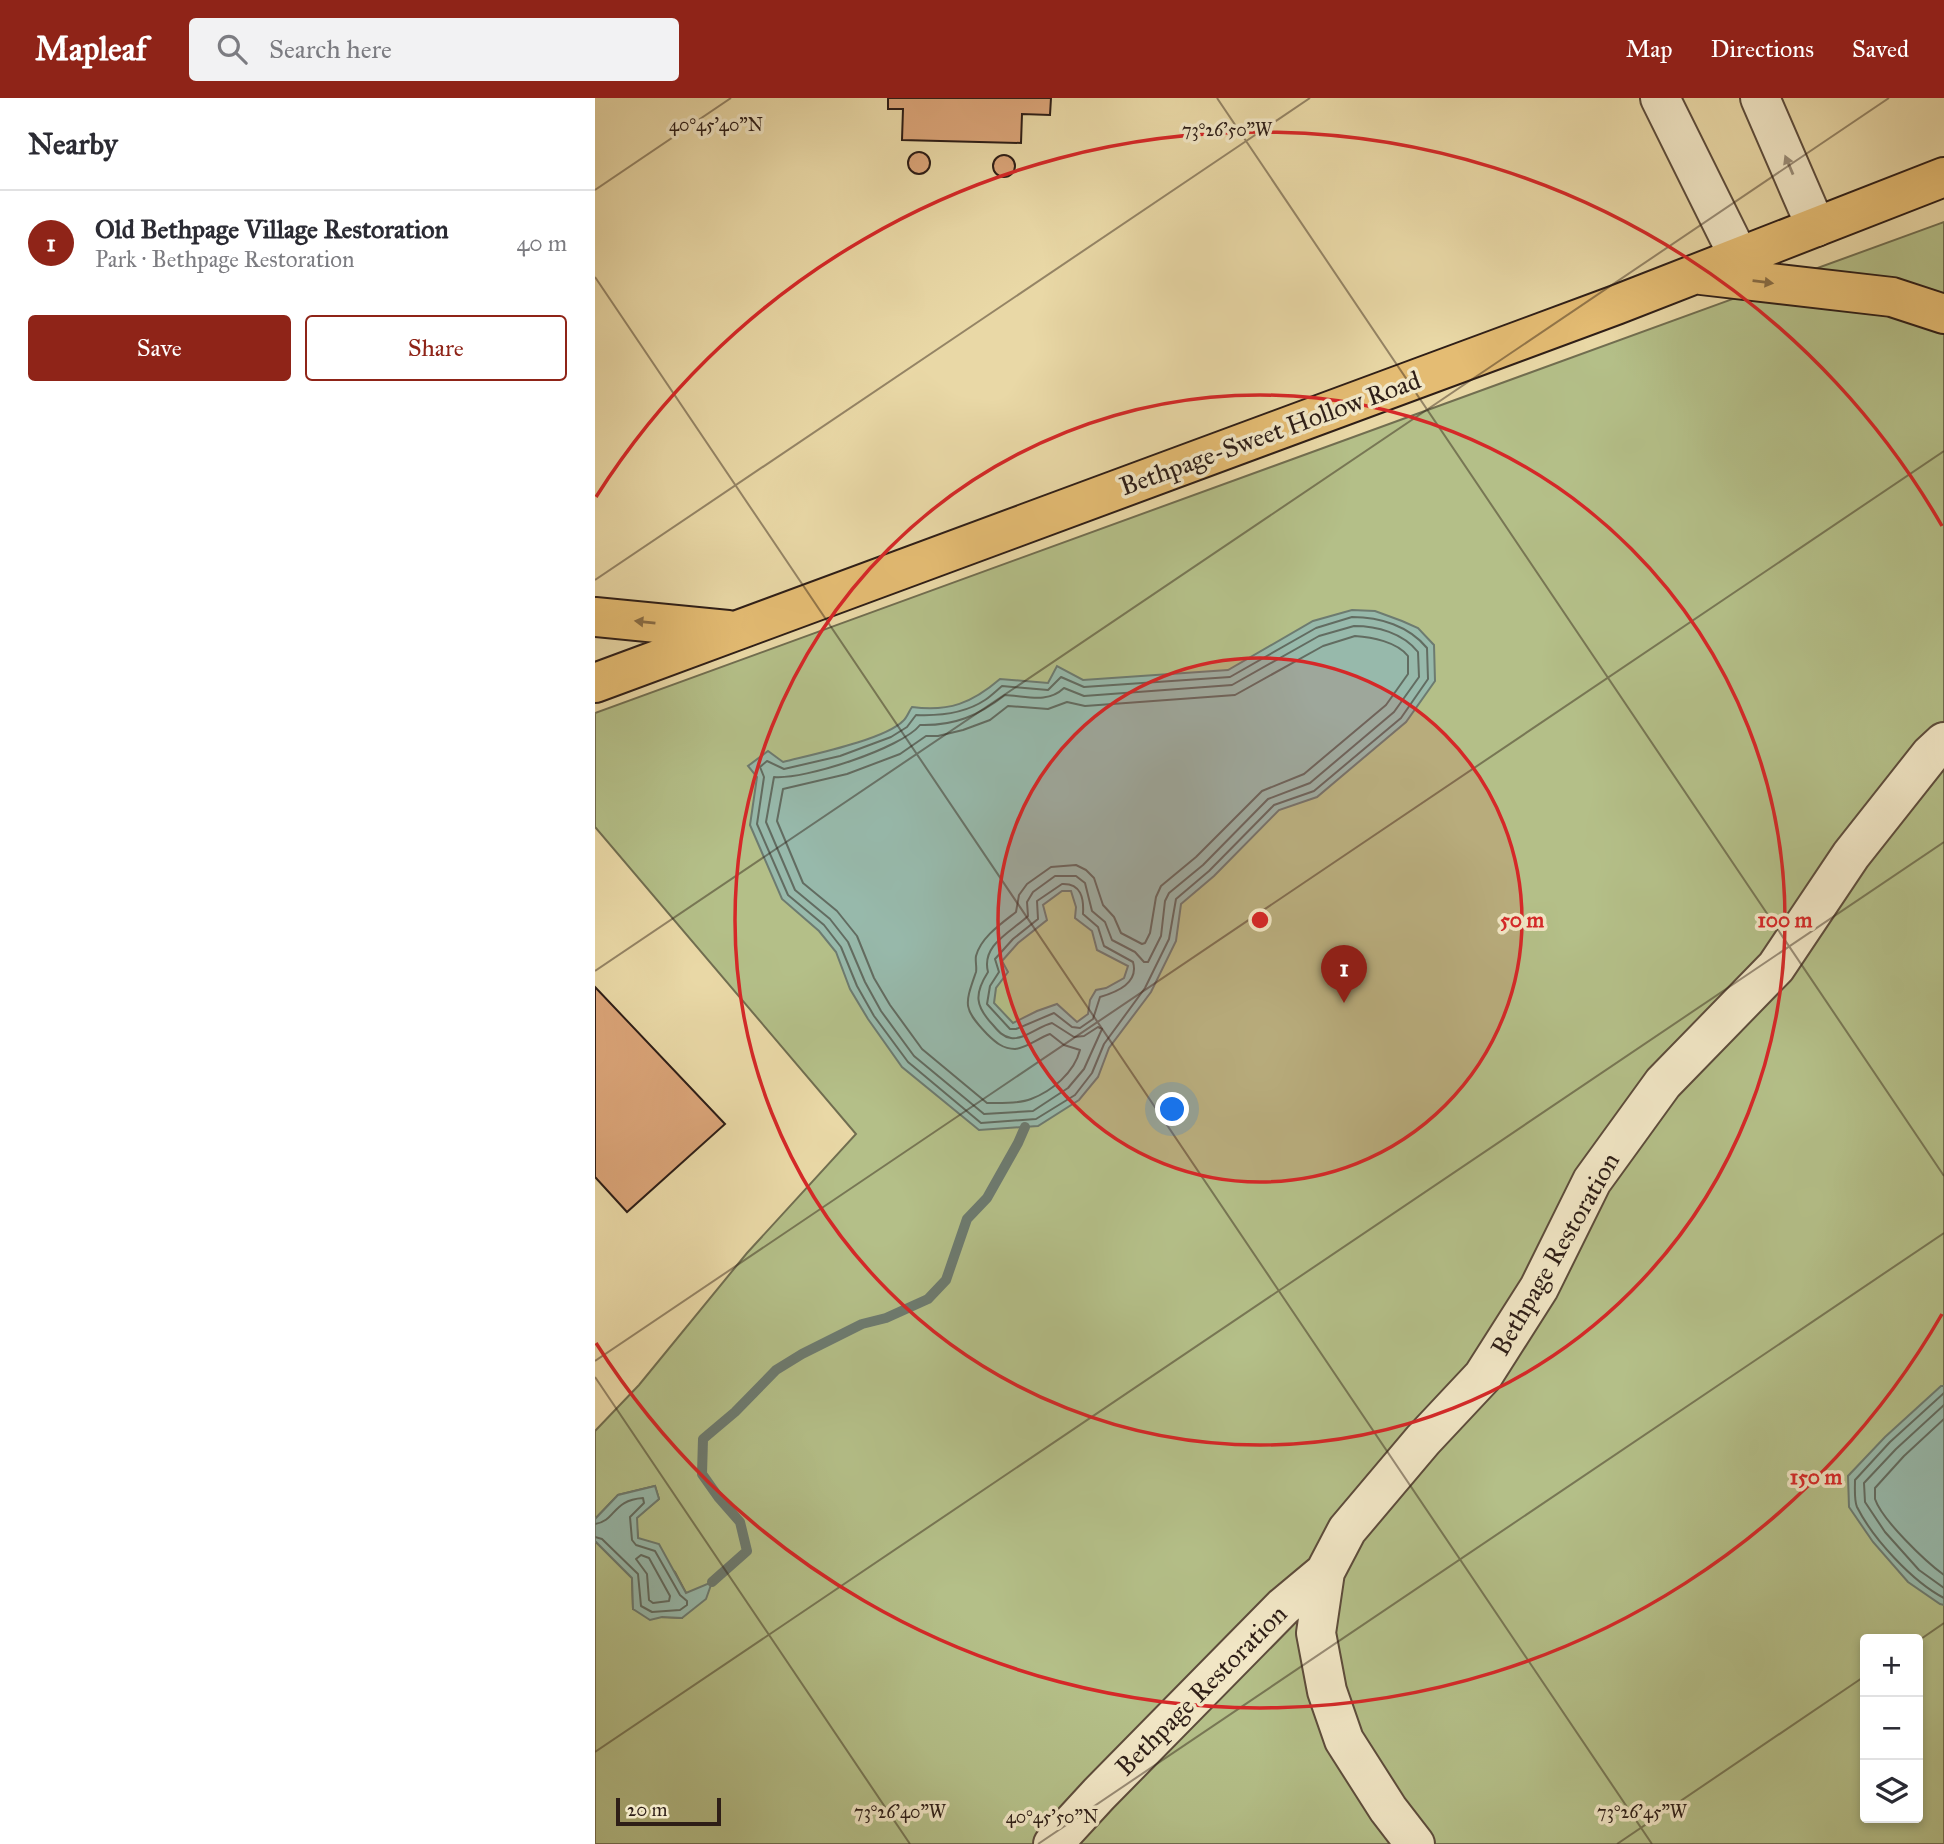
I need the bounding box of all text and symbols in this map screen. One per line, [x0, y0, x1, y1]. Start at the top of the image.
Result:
search box [189, 18, 679, 81]
text: Mapleaf [35, 29, 147, 69]
icon: search [213, 30, 251, 68]
text: Search here [269, 33, 392, 65]
text: Map [1626, 34, 1673, 64]
text: Directions [1711, 34, 1814, 64]
text: Saved [1852, 34, 1909, 64]
text: 40°45'40"N [669, 114, 763, 136]
text: 73°26'50"W [1182, 119, 1273, 141]
text: Nearby [28, 126, 118, 162]
one-way arrow [1783, 154, 1794, 175]
text: Old Bethpage Village Restoration [95, 213, 449, 245]
text: 1 [46, 229, 56, 257]
text: 40 m [517, 229, 567, 257]
text: Park · Bethpage Restoration [95, 245, 354, 273]
one-way arrow [1752, 277, 1774, 288]
button: Save [28, 315, 291, 381]
button: Share [305, 315, 567, 381]
street label: Bethpage-Sweet Hollow Road [1115, 364, 1425, 502]
one-way arrow [633, 616, 655, 627]
text: 50 m [1500, 907, 1544, 933]
text: 100 m [1758, 907, 1813, 933]
centre of rings [1248, 908, 1272, 932]
pin: 1 [1321, 945, 1367, 1003]
your location [1155, 1092, 1189, 1126]
street label: Bethpage Restoration [1484, 1147, 1626, 1361]
text: 150 m [1790, 1464, 1842, 1490]
street label: Bethpage Restoration [1109, 1598, 1293, 1782]
map controls [1860, 1634, 1923, 1823]
button: + [1860, 1634, 1923, 1697]
button: − [1860, 1697, 1923, 1760]
button: layers [1860, 1760, 1923, 1823]
scale bar [616, 1795, 721, 1827]
text: 20 m [627, 1798, 668, 1821]
text: 73°26'40"W [854, 1801, 947, 1823]
text: 73°26'45"W [1597, 1801, 1688, 1823]
text: 40°45'50"N [1006, 1806, 1098, 1828]

